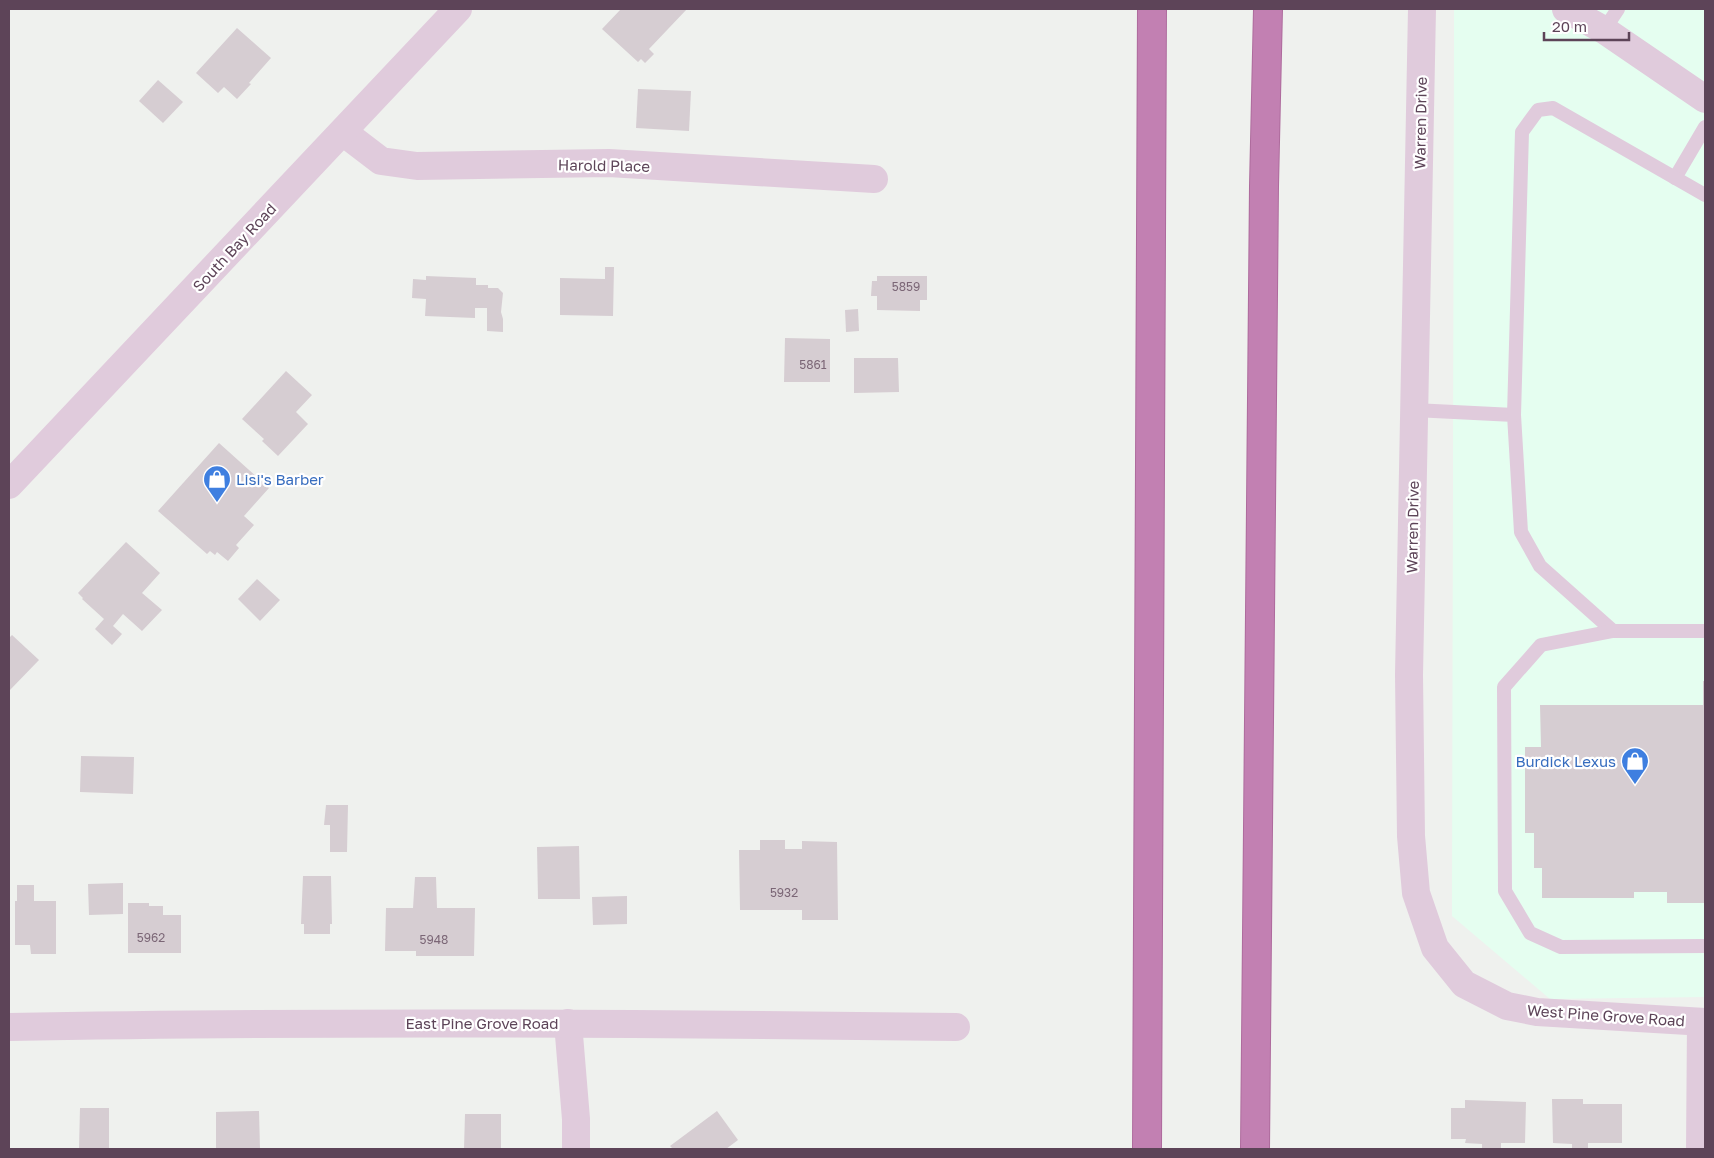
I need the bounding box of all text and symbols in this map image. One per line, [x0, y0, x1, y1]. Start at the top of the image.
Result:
scale bar [1544, 10, 1629, 42]
text: 20 m [1552, 17, 1587, 35]
street label: Warren Drive [1410, 76, 1430, 169]
street label: Harold Place [558, 155, 651, 175]
street label: South Bay Road [189, 199, 279, 295]
house number: 5859 [892, 279, 920, 294]
house number: 5861 [799, 357, 827, 372]
shop icon: Lisi's Barber [202, 464, 232, 503]
place label: Lisi's Barber [236, 470, 324, 488]
street label: Warren Drive [1402, 480, 1422, 573]
shop icon: Burdick Lexus [1620, 746, 1650, 785]
place label: Burdick Lexus [1515, 752, 1616, 770]
house number: 5932 [770, 885, 798, 900]
house number: 5962 [137, 930, 165, 945]
house number: 5948 [420, 932, 448, 947]
street label: West Pine Grove Road [1527, 1001, 1685, 1029]
street label: East Pine Grove Road [406, 1014, 558, 1032]

